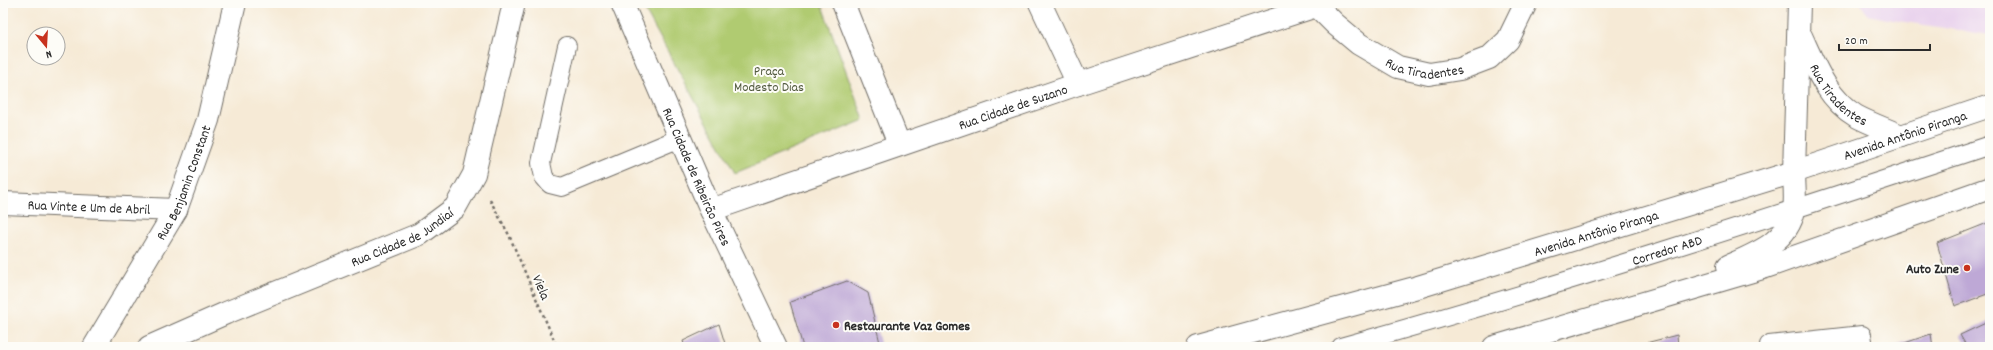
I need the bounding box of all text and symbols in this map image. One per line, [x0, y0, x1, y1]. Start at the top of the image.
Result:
north arrow [26, 26, 66, 66]
scale bar [1839, 26, 1930, 52]
text: 20 m [1845, 33, 1868, 50]
text: N [43, 45, 54, 62]
street label: Rua Tiradentes [1381, 54, 1467, 86]
street label: Rua Tiradentes [1803, 61, 1870, 132]
park label: Praça Modesto Dias [734, 62, 804, 98]
street label: Rua Cidade de Suzano [956, 80, 1071, 136]
street label: Rua Cidade de Ribeirão Pires [656, 105, 735, 250]
street label: Avenida Antônio Piranga [1841, 106, 1970, 167]
street label: Rua Benjamin Constant [152, 123, 217, 245]
street label: Rua Vinte e Um de Abril [27, 196, 151, 221]
street label: Rua Cidade de Jundiaí [348, 204, 460, 273]
street label: Avenida Antônio Piranga [1532, 206, 1661, 263]
street label: Corredor ABD [1630, 231, 1705, 272]
place label: Auto Zune [1906, 260, 1959, 280]
marker: Auto Zune [1962, 263, 1972, 273]
street label: Viela [526, 272, 554, 304]
place label: Restaurante Vaz Gomes [844, 317, 970, 337]
marker: Restaurante Vaz Gomes [831, 320, 841, 330]

